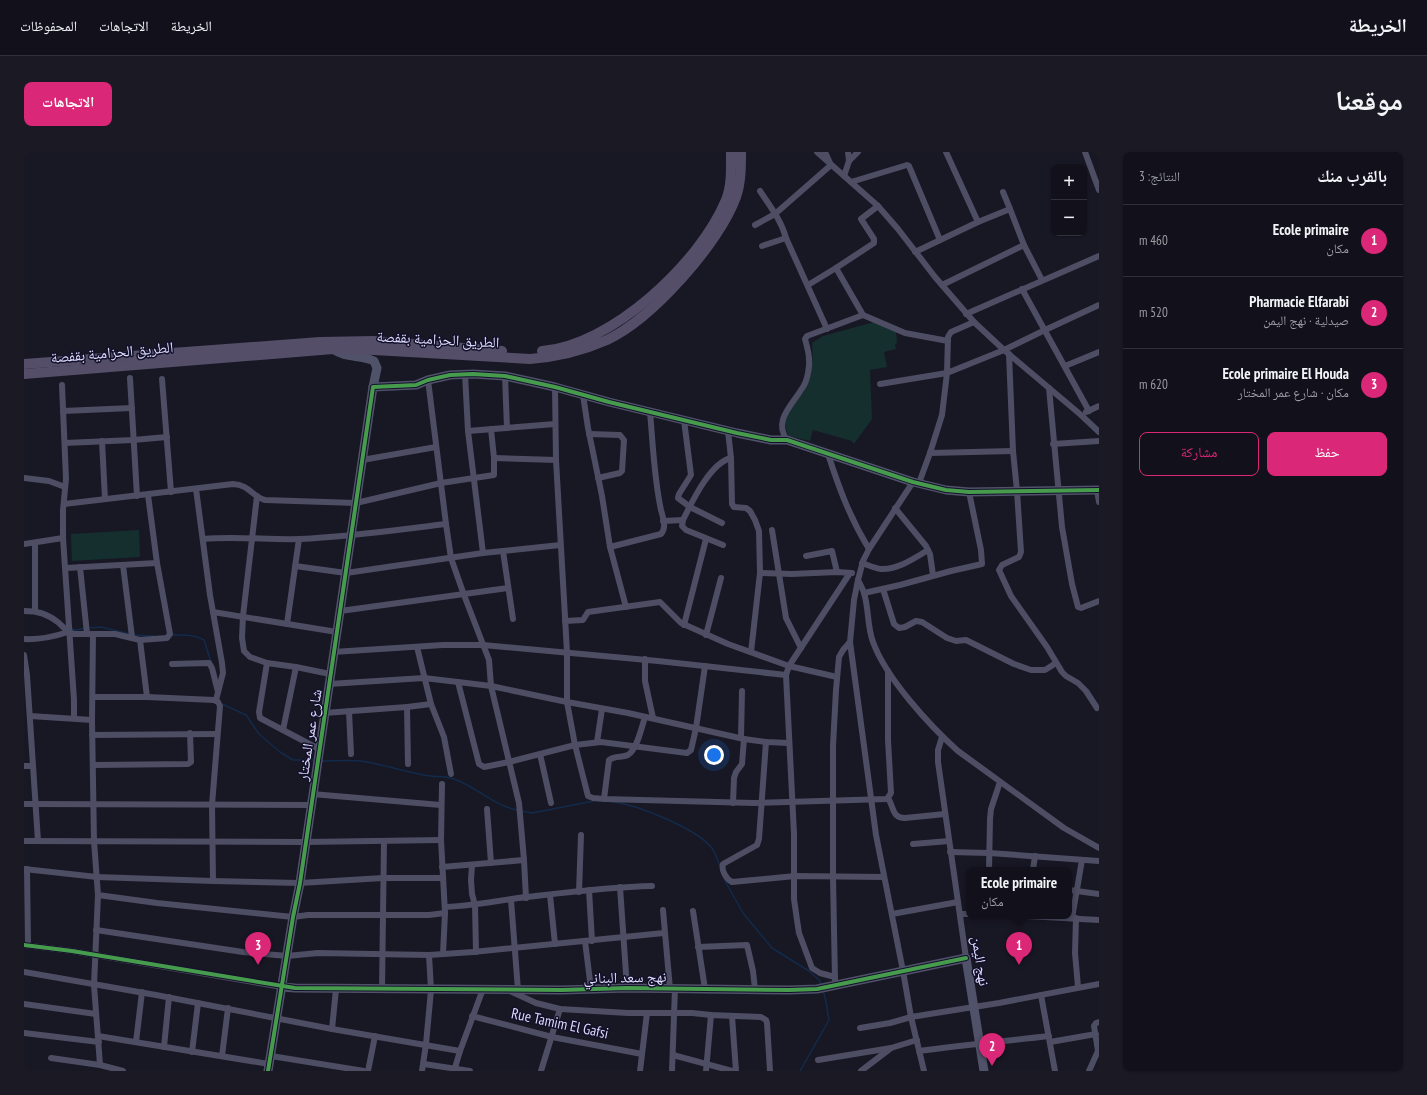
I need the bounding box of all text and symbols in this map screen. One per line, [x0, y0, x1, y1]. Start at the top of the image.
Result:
text: الخريطة [1349, 13, 1407, 37]
text: المحفوظات [20, 17, 77, 35]
text: الاتجاهات [99, 17, 149, 35]
text: الخريطة [171, 17, 212, 35]
text: موقعنا [1335, 81, 1403, 118]
button: الاتجاهات [24, 82, 112, 126]
map controls [1051, 164, 1087, 236]
button: + [1051, 164, 1087, 200]
text: بالقرب منك [1317, 165, 1387, 187]
text: النتائج: 3 [1139, 168, 1180, 185]
button: − [1051, 200, 1087, 236]
text: Ecole primaire [1273, 220, 1349, 239]
text: 460 m [1139, 232, 1168, 249]
text: 1 [1371, 232, 1377, 249]
text: مكان [1326, 240, 1349, 257]
text: Pharmacie Elfarabi [1249, 292, 1349, 311]
text: 520 m [1139, 304, 1168, 321]
text: 2 [1371, 304, 1377, 321]
text: صيدلية · نهج اليمن [1263, 312, 1349, 329]
street label: الطريق الحزامية بقفصة [376, 326, 500, 353]
street label: الطريق الحزامية بقفصة [50, 337, 174, 368]
text: Ecole primaire El Houda [1222, 364, 1349, 383]
text: 620 m [1139, 376, 1168, 393]
text: 3 [1371, 376, 1377, 393]
text: مكان · شارع عمر المختار [1238, 384, 1349, 401]
button: مشاركة [1139, 432, 1259, 476]
button: حفظ [1267, 432, 1387, 476]
street label: شارع عمر المختار [292, 688, 327, 783]
your location [704, 745, 724, 765]
popup [966, 867, 1072, 919]
text: Ecole primaire [981, 873, 1057, 892]
text: مكان [981, 893, 1004, 910]
pin: 3 [245, 932, 271, 965]
pin: 1 [1006, 932, 1032, 965]
street label: نهج اليمن [967, 935, 994, 987]
street label: نهج سعد البناني [583, 967, 667, 990]
street label: Rue Tamim El Gafsi [510, 1003, 610, 1043]
pin: 2 [979, 1033, 1005, 1066]

